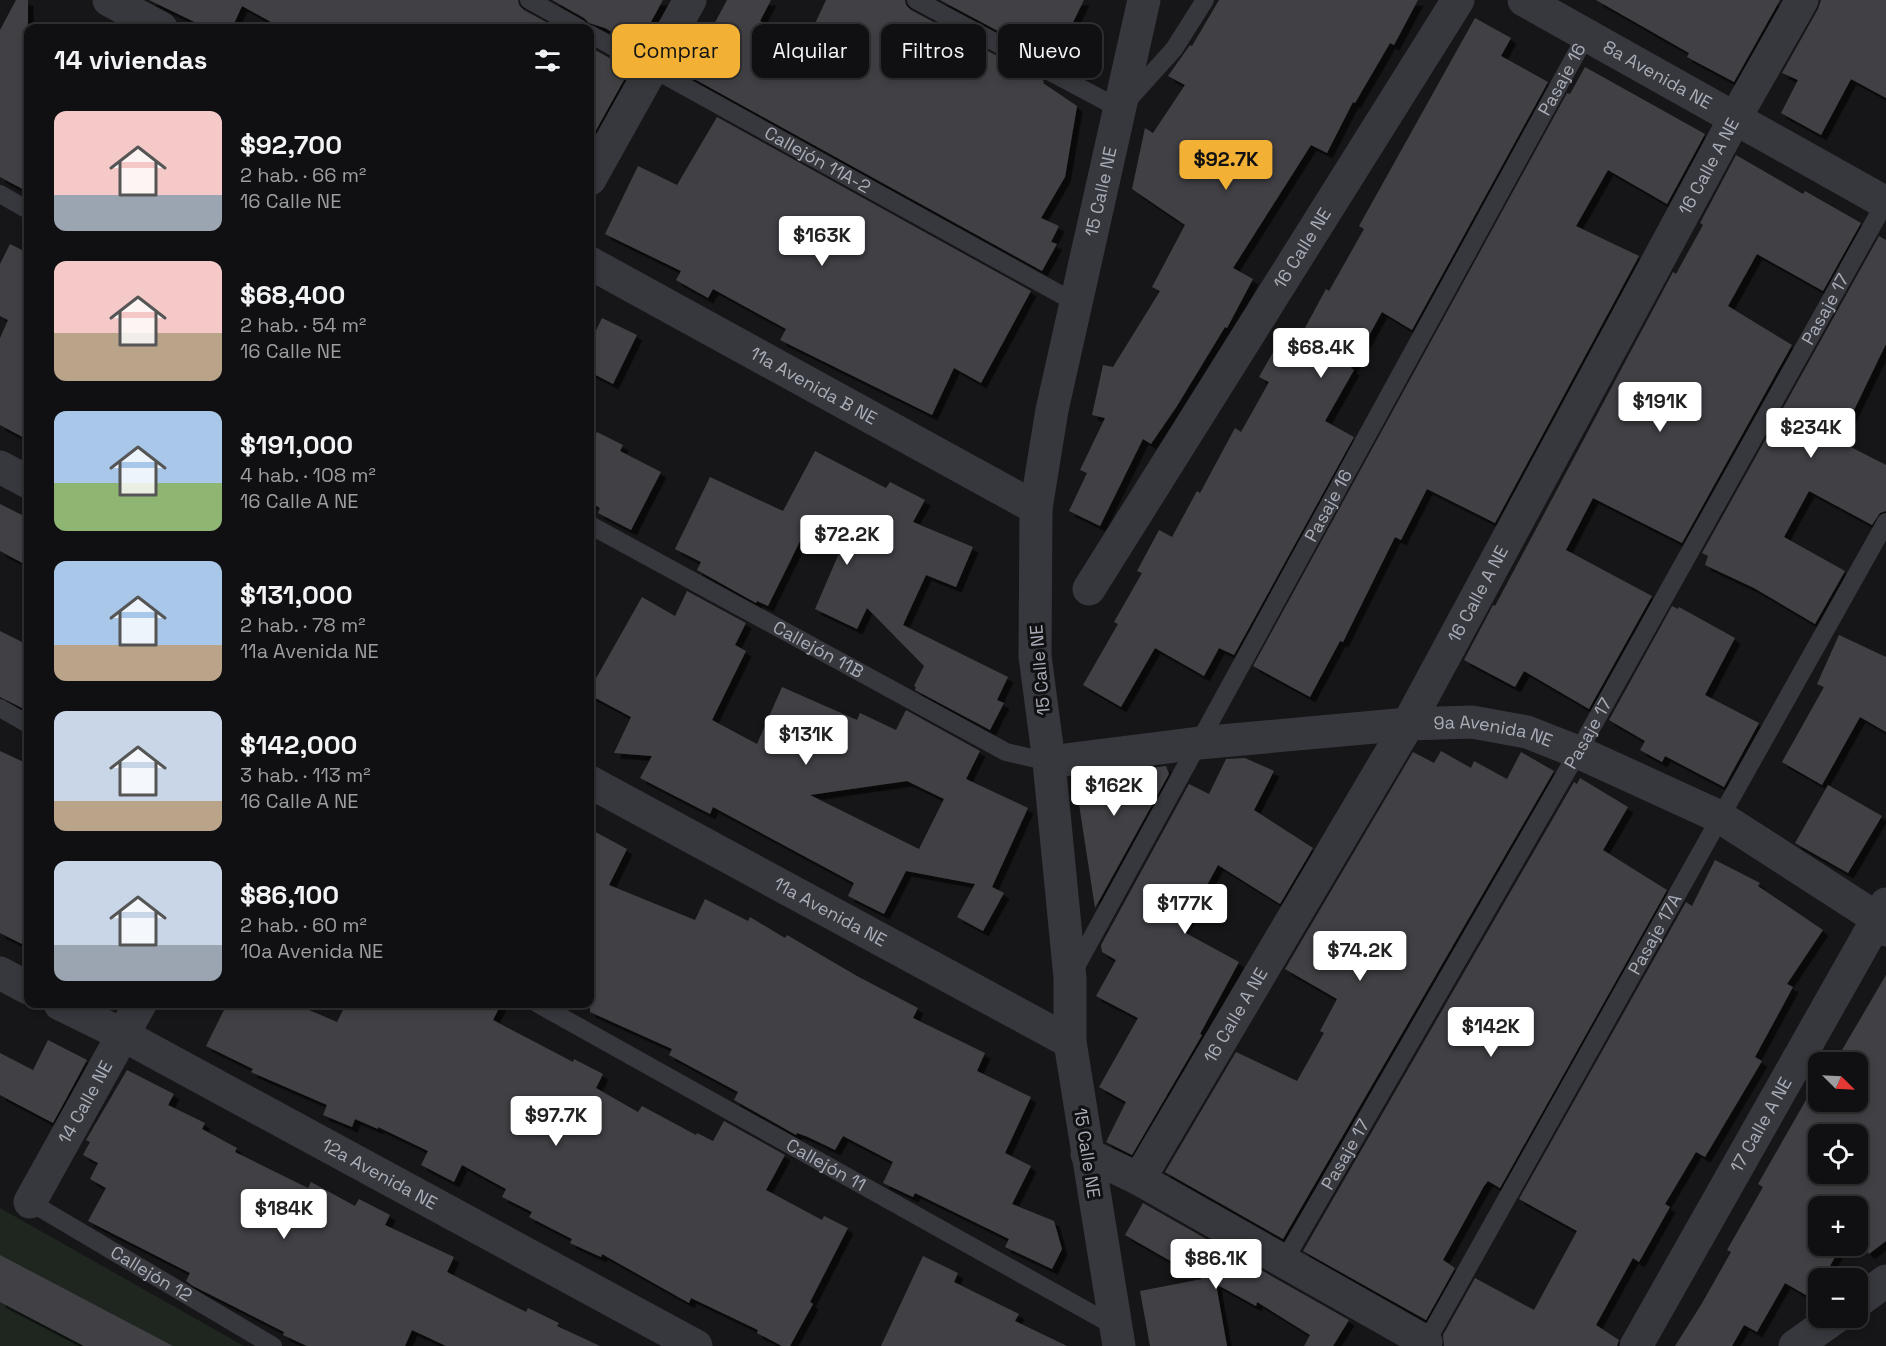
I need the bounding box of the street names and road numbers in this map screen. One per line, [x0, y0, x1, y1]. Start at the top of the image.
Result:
street label: 8a Avenida NE [1599, 35, 1716, 114]
street label: Pasaje 16 [1533, 39, 1591, 119]
street label: 16 Calle A NE [1673, 114, 1744, 219]
street label: Callejón 11A-2 [761, 121, 875, 198]
street label: 15 Calle NE [1079, 145, 1122, 238]
street label: 16 Calle NE [1268, 203, 1336, 293]
street label: Pasaje 17 [1796, 269, 1854, 349]
street label: 11a Avenida B NE [746, 341, 881, 429]
street label: Pasaje 16 [1299, 465, 1357, 546]
street label: 16 Calle A NE [1442, 542, 1513, 646]
street label: Callejón 11B [769, 615, 868, 683]
street label: 15 Calle NE [1024, 624, 1055, 716]
street label: Pasaje 17 [1559, 694, 1617, 773]
street label: 9a Avenida NE [1433, 710, 1556, 752]
street label: 11a Avenida NE [770, 872, 891, 951]
street label: Pasaje 17A [1622, 889, 1686, 979]
street label: 16 Calle A NE [1198, 963, 1272, 1067]
street label: 14 Calle NE [53, 1056, 117, 1148]
street label: 17 Calle A NE [1725, 1073, 1797, 1176]
street label: 15 Calle NE [1069, 1106, 1106, 1200]
street label: Pasaje 17 [1316, 1115, 1375, 1194]
street label: 12a Avenida NE [318, 1133, 442, 1214]
street label: Callejón 11 [782, 1133, 870, 1196]
street label: Callejón 12 [107, 1240, 197, 1307]

